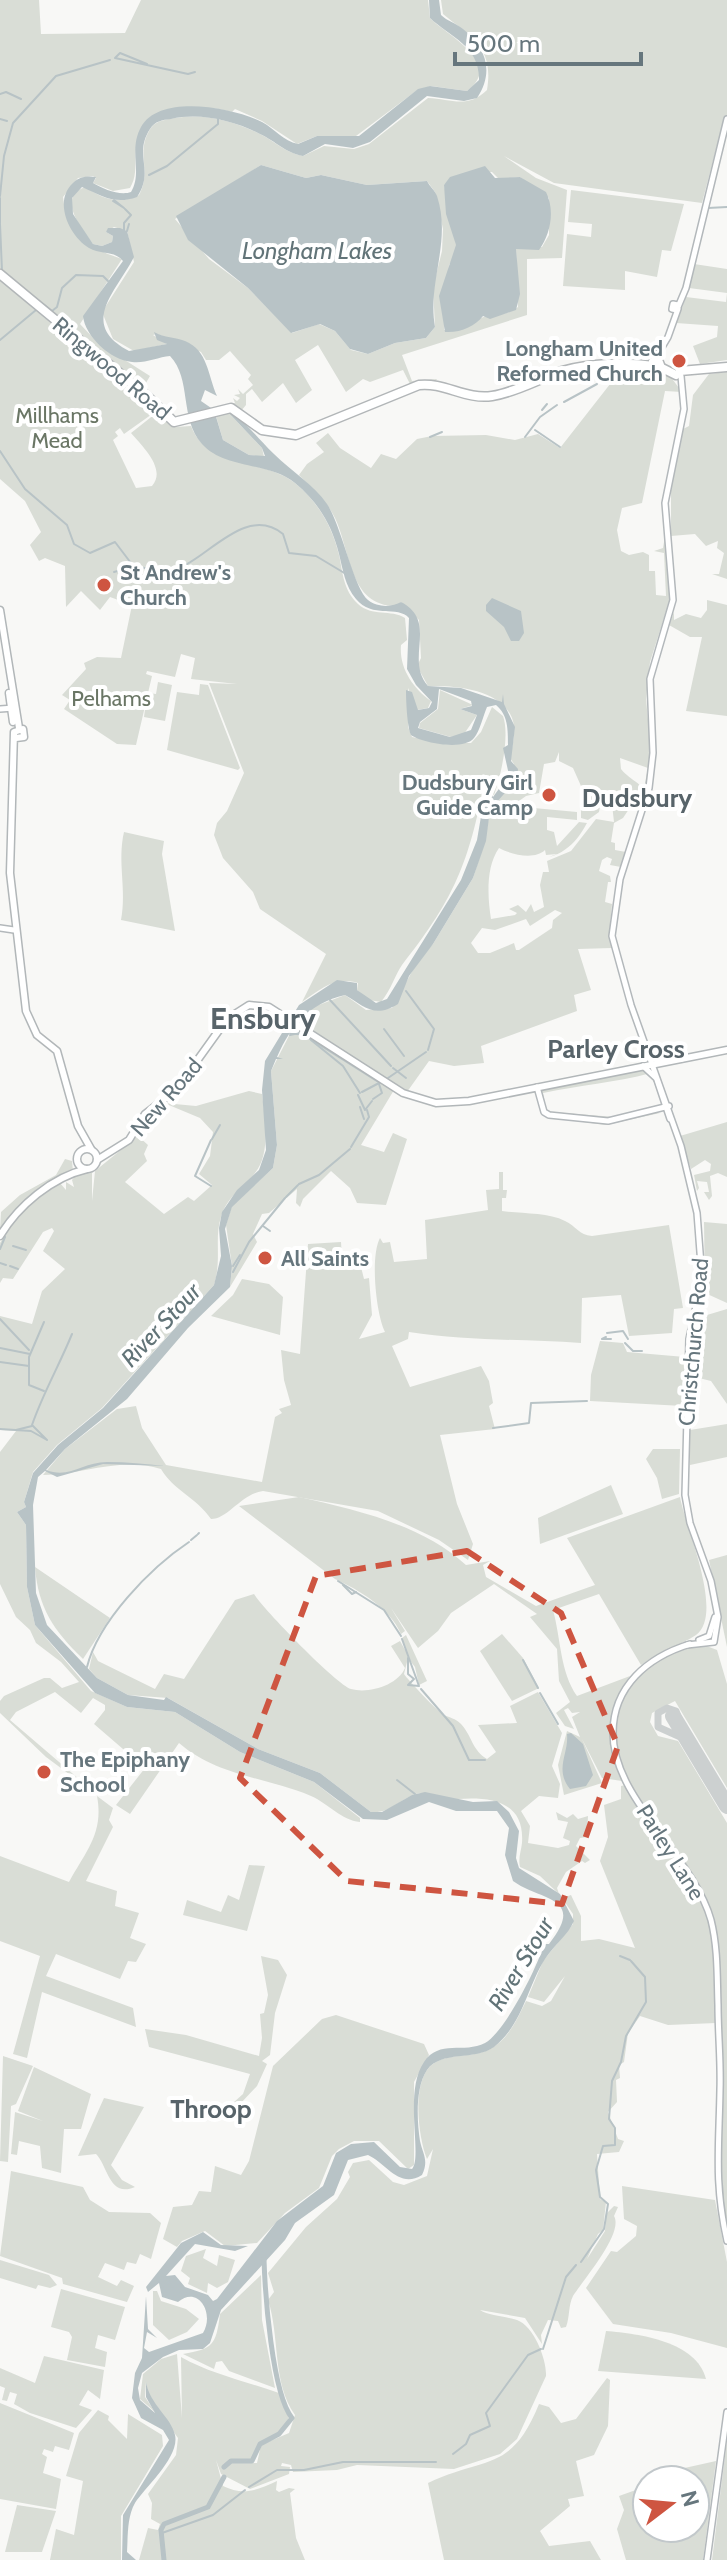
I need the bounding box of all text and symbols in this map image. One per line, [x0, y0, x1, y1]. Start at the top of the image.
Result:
scale bar [455, 16, 641, 66]
text: 500 m [467, 29, 540, 58]
water label: Longham Lakes [242, 236, 392, 265]
street label: Ringwood Road [47, 311, 176, 426]
place label: Longham United Reformed Church [496, 335, 663, 387]
marker: Longham United Reformed Church [670, 352, 688, 370]
park label: Millhams Mead [15, 402, 99, 454]
place label: St Andrew's Church [120, 559, 231, 611]
marker: St Andrew's Church [95, 576, 113, 594]
park label: Pelhams [71, 685, 151, 712]
place label: Dudsbury Girl Guide Camp [402, 769, 533, 821]
district label: Dudsbury [582, 782, 692, 814]
marker: Dudsbury Girl Guide Camp [540, 786, 558, 804]
district label: Ensbury [210, 1000, 317, 1037]
district label: Parley Cross [547, 1033, 685, 1065]
street label: New Road [125, 1053, 208, 1142]
place label: All Saints [281, 1245, 369, 1272]
marker: All Saints [256, 1249, 274, 1267]
street label: Christchurch Road [673, 1257, 714, 1427]
water label: River Stour [115, 1276, 208, 1372]
place label: The Epiphany School [60, 1746, 190, 1798]
marker: The Epiphany School [35, 1763, 53, 1781]
street label: Parley Lane [631, 1800, 710, 1905]
water label: River Stour [481, 1910, 561, 2016]
district label: Throop [170, 2093, 252, 2125]
north arrow [631, 2464, 711, 2544]
text: N [675, 2487, 705, 2510]

